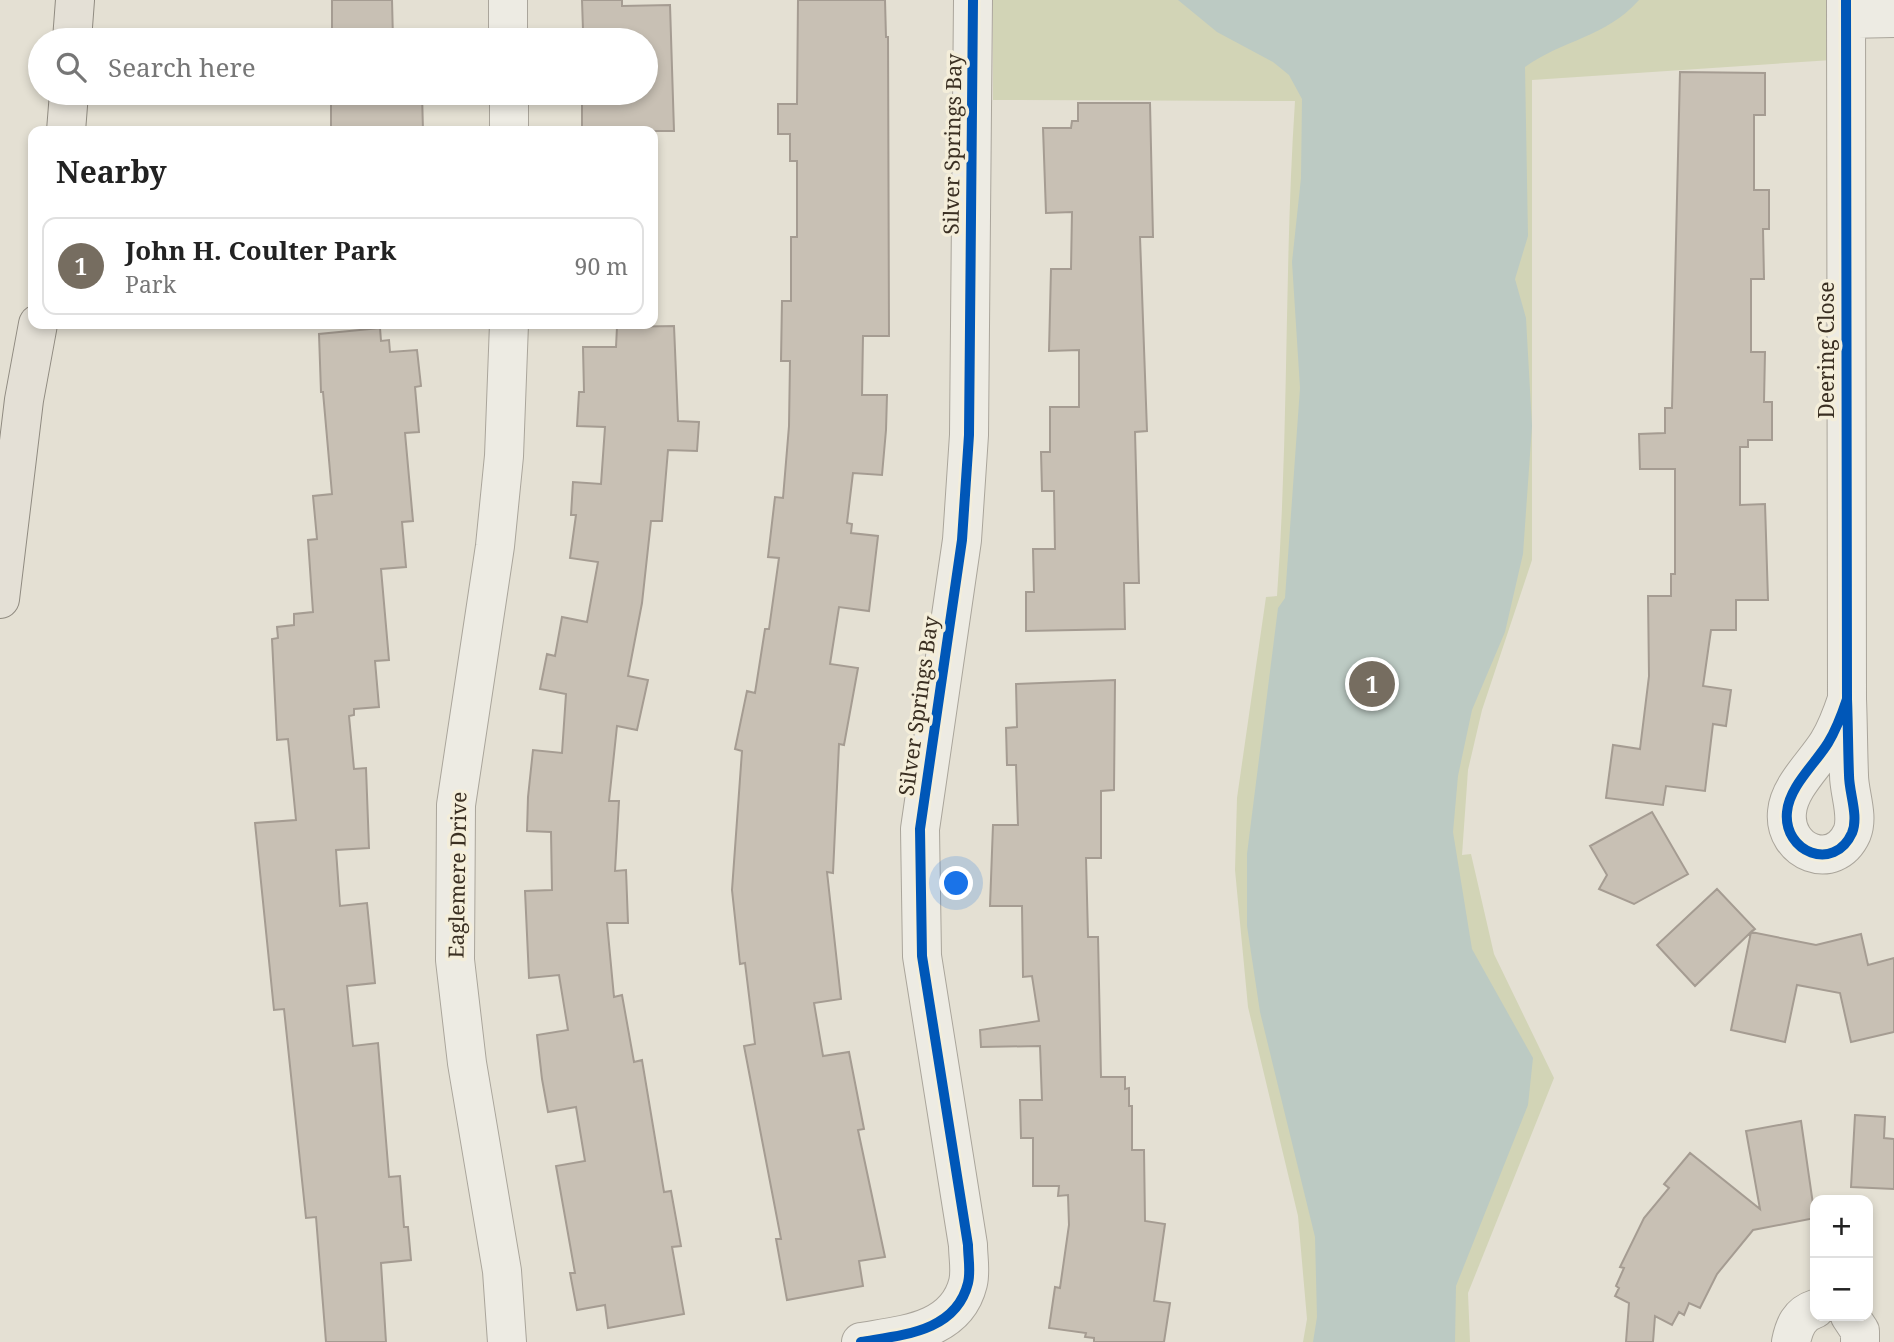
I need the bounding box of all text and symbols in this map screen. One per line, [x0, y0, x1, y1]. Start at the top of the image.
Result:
search box [28, 28, 658, 105]
icon: search [52, 48, 90, 86]
text: Search here [108, 49, 256, 85]
street label: Silver Springs Bay [936, 53, 968, 235]
text: Nearby [56, 151, 167, 192]
text: John H. Coulter Park [125, 232, 396, 268]
text: 1 [75, 250, 88, 282]
text: 90 m [575, 250, 628, 282]
text: Park [125, 268, 176, 300]
street label: Deering Close [1812, 282, 1840, 418]
street label: Silver Springs Bay [892, 614, 944, 797]
pin: 1 [1349, 658, 1395, 710]
street label: Eaglemere Drive [442, 791, 472, 959]
your location [939, 866, 973, 900]
map controls [1810, 1195, 1873, 1321]
button: + [1810, 1195, 1873, 1258]
button: − [1810, 1258, 1873, 1321]

